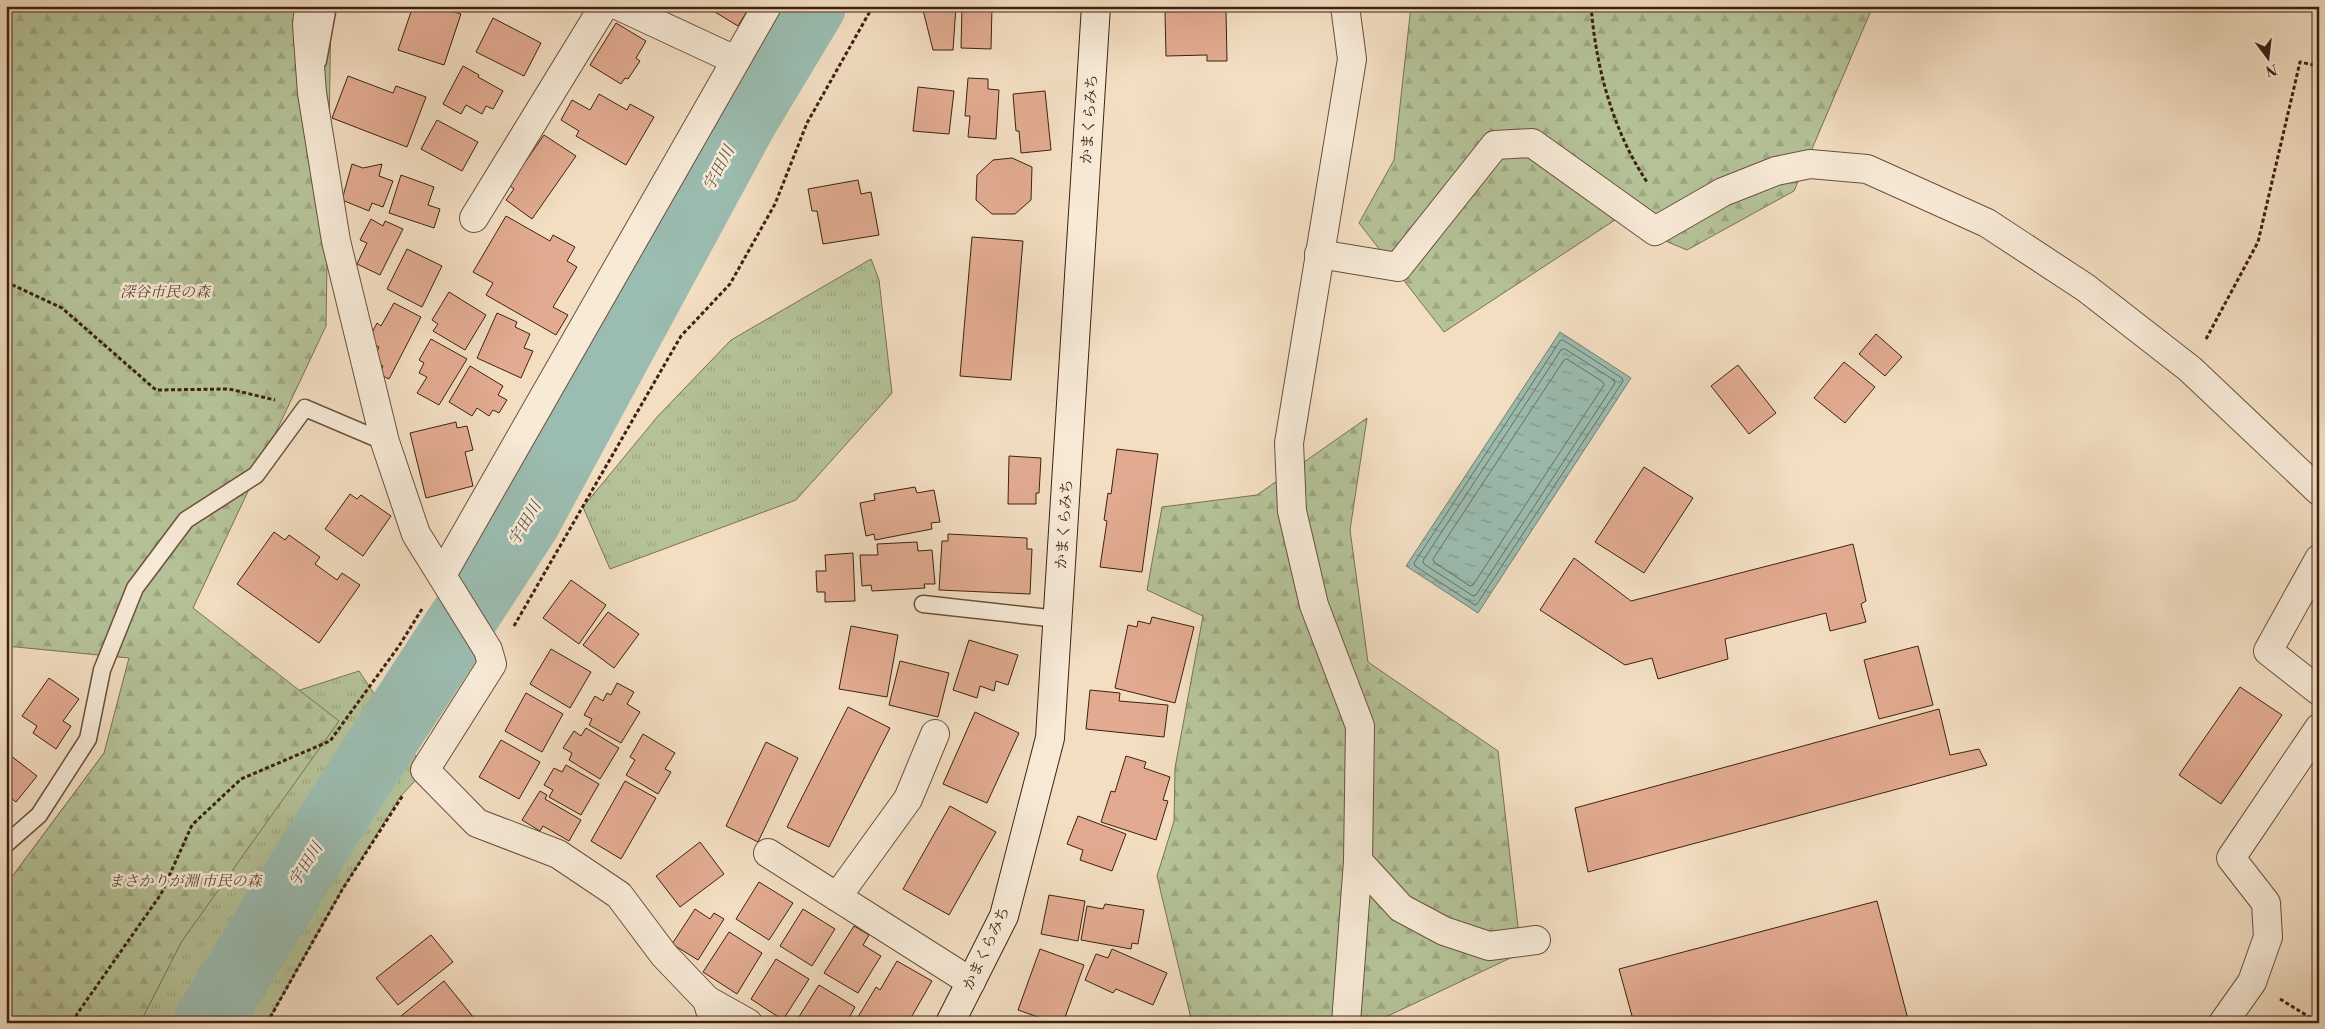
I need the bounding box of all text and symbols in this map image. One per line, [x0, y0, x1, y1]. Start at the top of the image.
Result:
north arrow [2242, 32, 2292, 82]
text: N [2263, 59, 2279, 80]
street label: かまくらみち [1077, 73, 1102, 165]
water label: 宇田川 [699, 141, 740, 194]
park label: 深谷市民の森 [120, 283, 212, 302]
street label: かまくらみち [1052, 478, 1077, 570]
water label: 宇田川 [504, 496, 547, 549]
water label: 宇田川 [285, 837, 328, 890]
park label: まさかりが淵 市民の森 [108, 872, 264, 891]
street label: かまくらみち [959, 903, 1014, 993]

